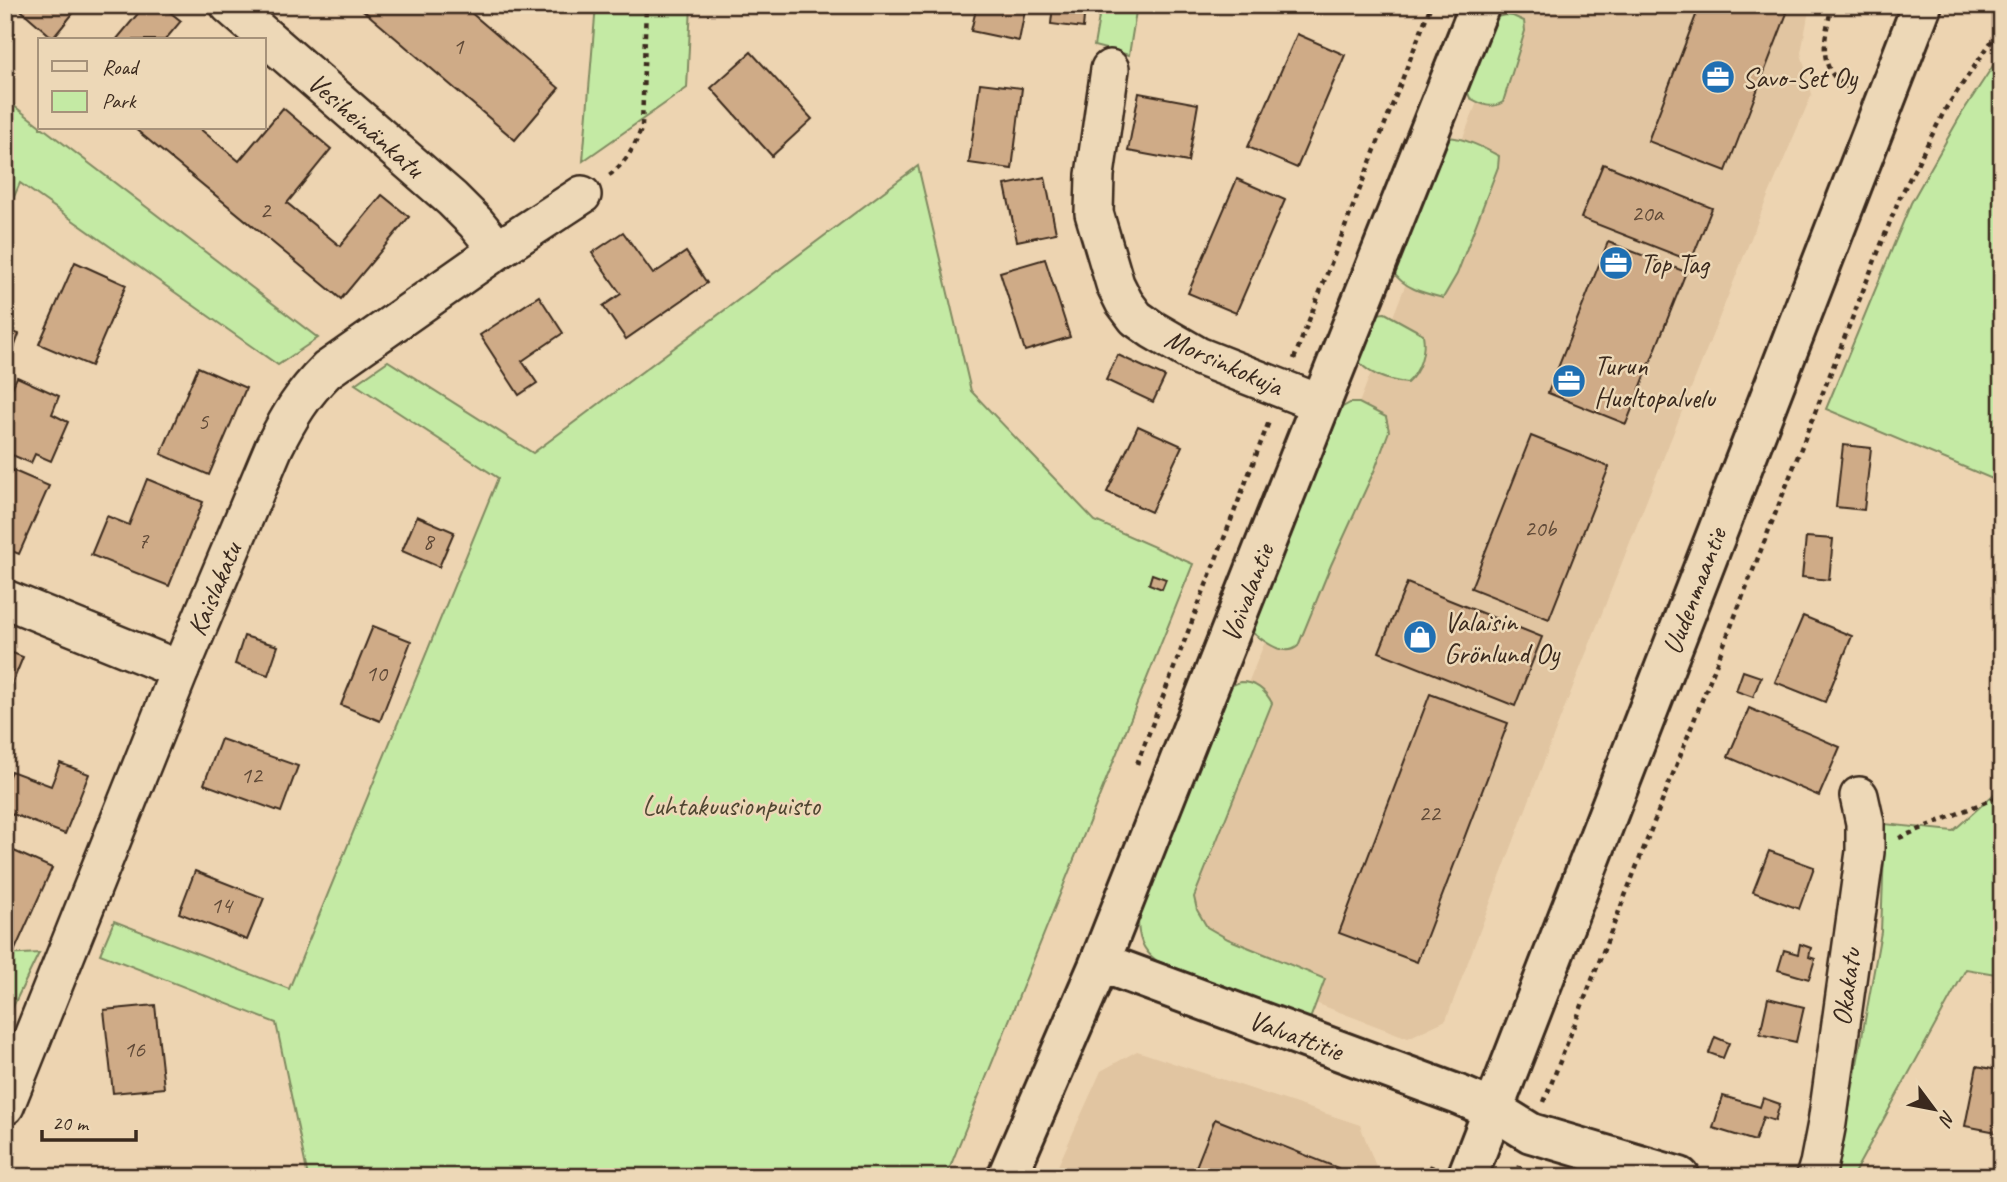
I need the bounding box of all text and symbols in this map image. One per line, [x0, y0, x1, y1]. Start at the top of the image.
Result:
house number: 1 [453, 31, 465, 61]
legend [38, 38, 266, 130]
text: Road [102, 54, 141, 80]
office icon: Savo-Set Oy [1699, 58, 1737, 96]
place label: Savo-Set Oy [1742, 60, 1859, 95]
street label: Vesiheinänkatu [300, 65, 433, 186]
text: Park [102, 88, 137, 114]
house number: 2 [260, 195, 273, 225]
house number: 20a [1631, 198, 1665, 228]
office icon: Top Tag [1597, 244, 1635, 282]
place label: Top Tag [1640, 246, 1711, 281]
street label: Morsinkokuja [1160, 321, 1290, 404]
place label: Turun Huoltopalvelu [1594, 348, 1717, 415]
office icon: Turun Huoltopalvelu [1550, 362, 1588, 400]
house number: 5 [198, 406, 210, 436]
house number: 20b [1524, 513, 1558, 543]
street label: Uudenmaantie [1654, 521, 1735, 659]
house number: 7 [138, 525, 150, 555]
house number: 8 [423, 526, 436, 556]
street label: Kaislakatu [179, 535, 250, 641]
street label: Voivalantie [1212, 537, 1282, 647]
place label: Valaisin Grönlund Oy [1444, 604, 1562, 671]
shop icon: Valaisin Grönlund Oy [1401, 618, 1439, 656]
house number: 10 [365, 658, 389, 688]
house number: 12 [240, 760, 264, 790]
park label: Luhtakuusionpuisto [642, 788, 822, 823]
house number: 22 [1418, 798, 1442, 828]
house number: 14 [210, 890, 234, 920]
street label: Okakatu [1823, 944, 1869, 1028]
street label: Valvattitie [1244, 1002, 1349, 1069]
house number: 16 [123, 1034, 146, 1064]
north arrow [1898, 1074, 1968, 1144]
scale bar [42, 1098, 136, 1142]
text: N [1933, 1106, 1961, 1132]
text: 20 m [52, 1110, 90, 1136]

